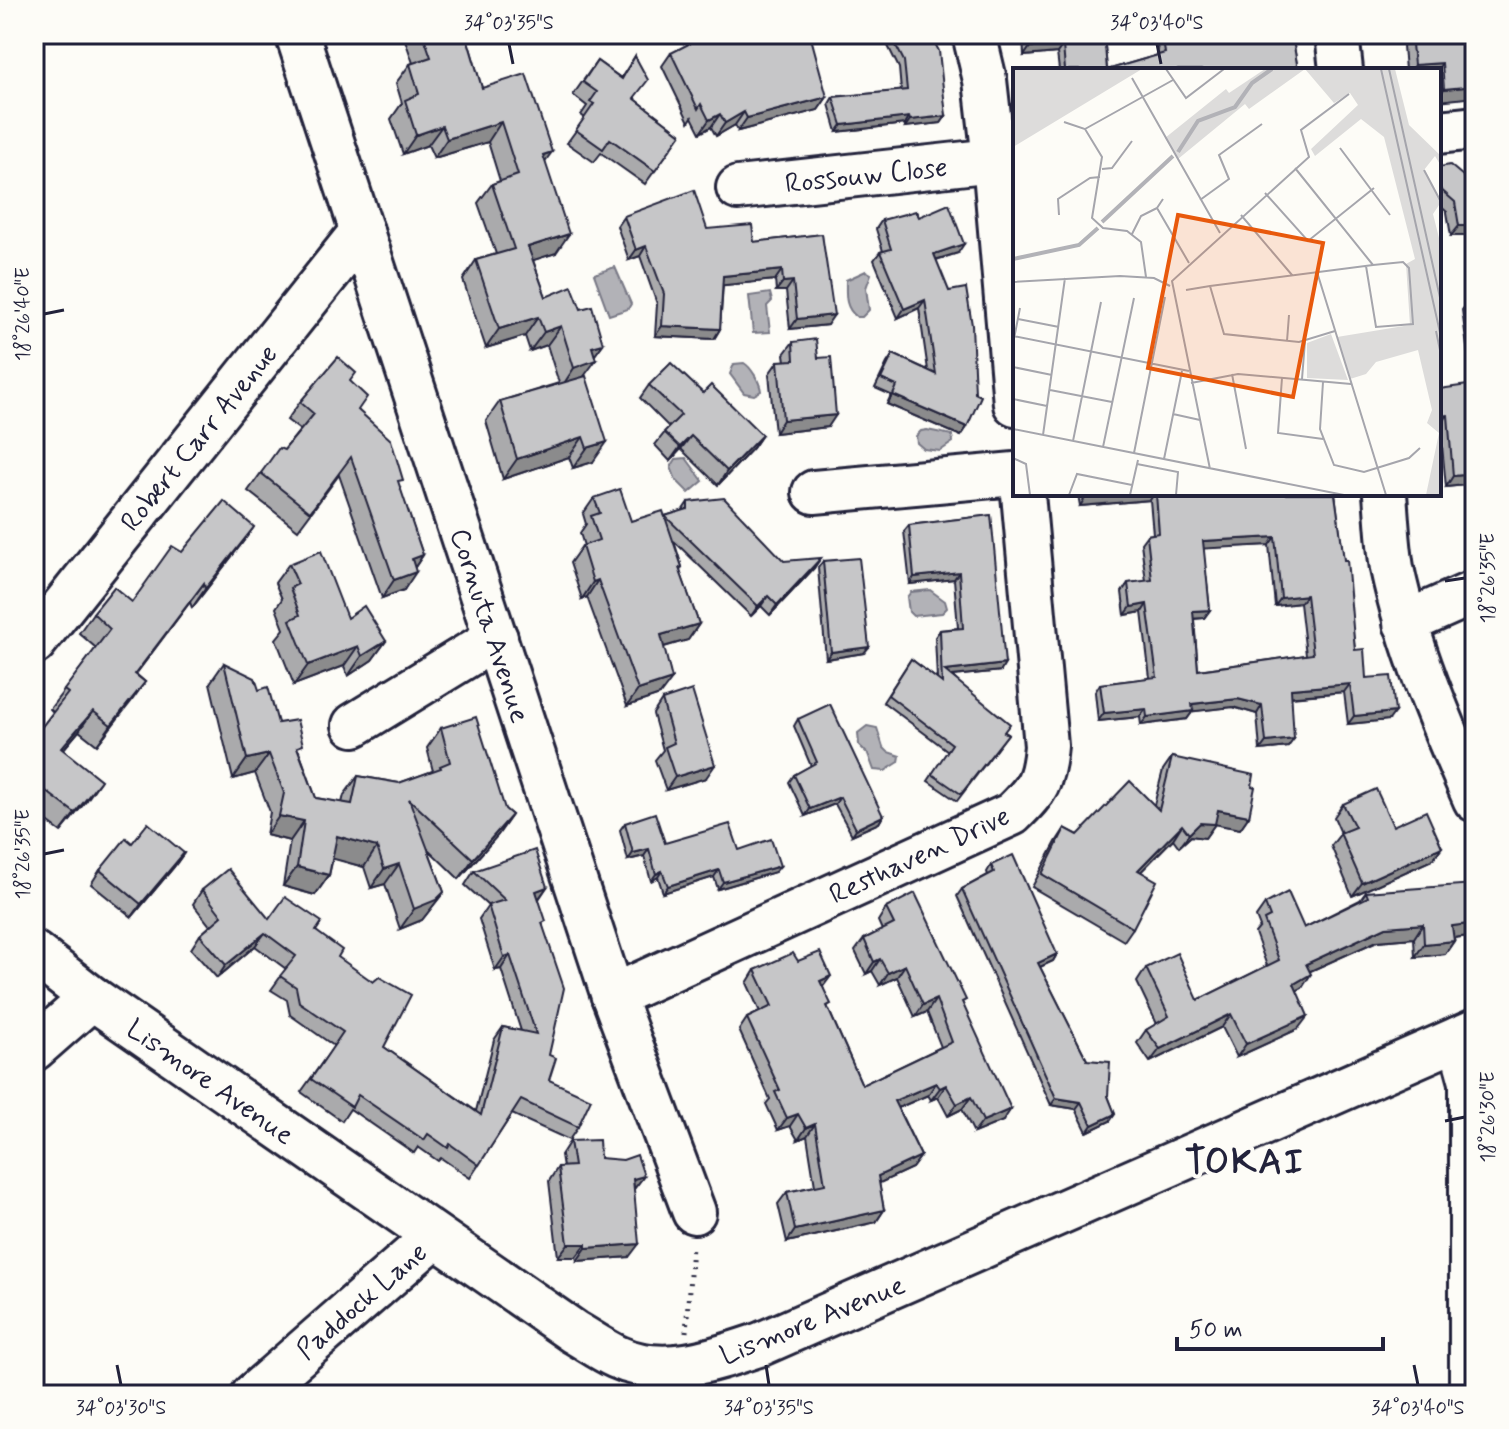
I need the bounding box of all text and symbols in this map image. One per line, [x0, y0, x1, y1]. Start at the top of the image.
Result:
text: 34°03'35"S [464, 10, 554, 37]
text: 34°03'40"S [1110, 10, 1204, 37]
inset map [1013, 68, 1441, 496]
street label: Rossouw Close [783, 150, 949, 203]
text: 18°26'40"E [10, 267, 37, 361]
street label: Robert Carr Avenue [113, 337, 287, 540]
street label: Cornuta Avenue [440, 524, 537, 728]
text: 18°26'35"E [1475, 533, 1502, 623]
street label: Resthaven Drive [824, 798, 1016, 914]
text: 18°26'35"E [10, 809, 37, 899]
street label: Lismore Avenue [119, 1012, 301, 1155]
text: 18°26'30"E [1475, 1071, 1502, 1163]
district label: TOKAI [1185, 1140, 1305, 1187]
street label: Paddock Lane [289, 1235, 436, 1369]
street label: Lismore Avenue [715, 1267, 911, 1375]
scale bar [1177, 1301, 1383, 1351]
text: 50 m [1189, 1315, 1243, 1346]
text: 34°03'30"S [76, 1395, 166, 1422]
text: 34°03'35"S [724, 1395, 814, 1422]
text: 34°03'40"S [1371, 1395, 1465, 1422]

